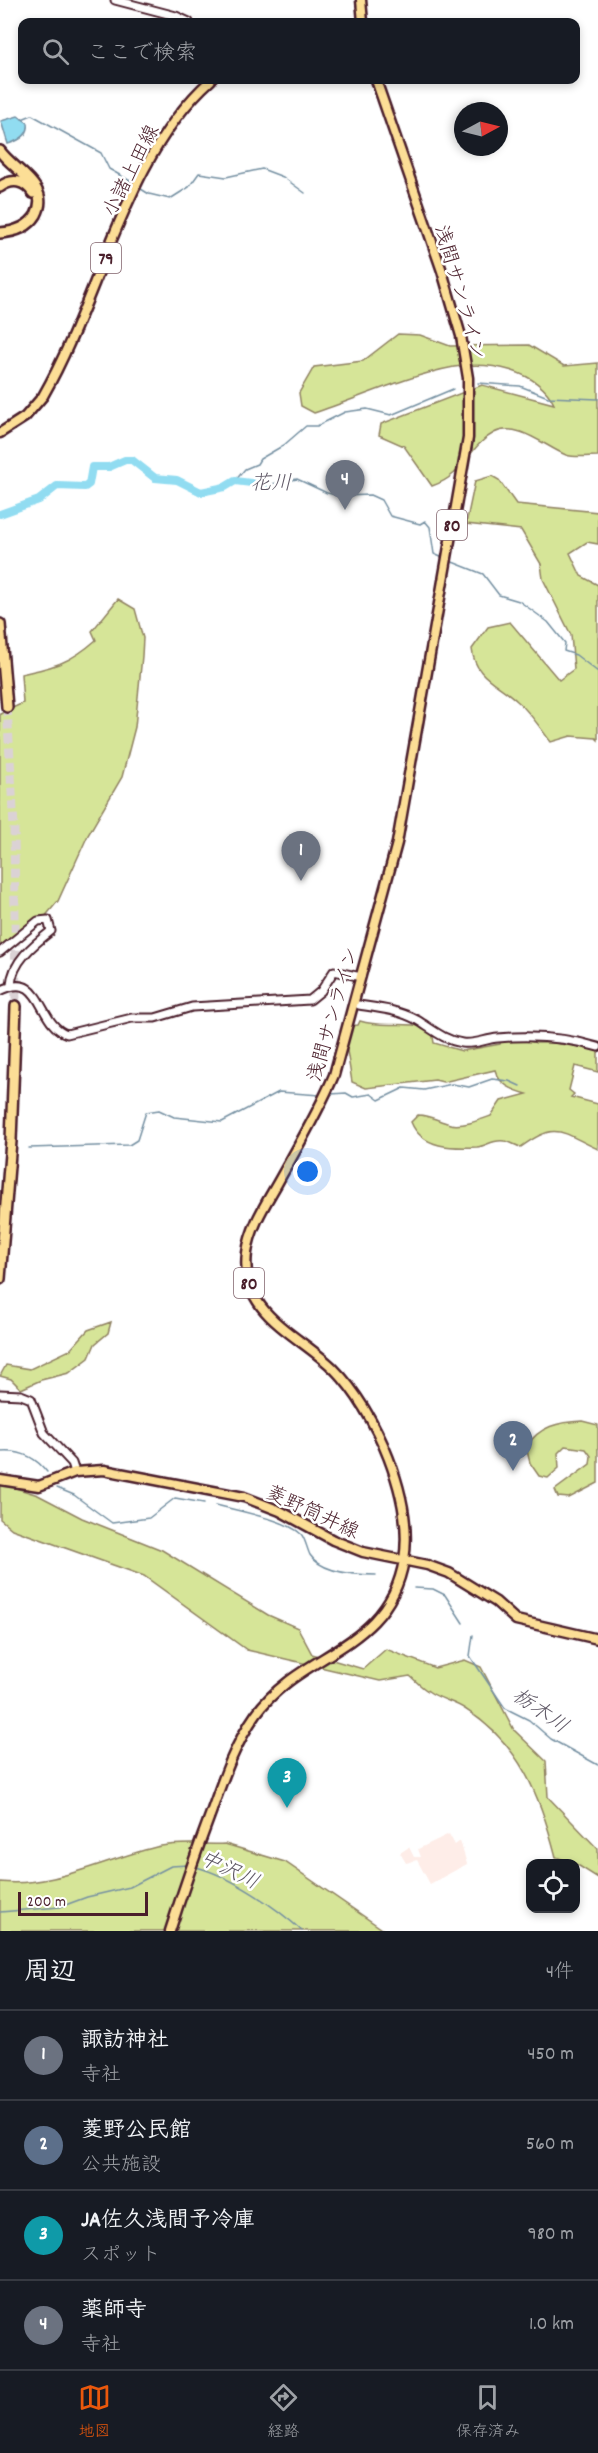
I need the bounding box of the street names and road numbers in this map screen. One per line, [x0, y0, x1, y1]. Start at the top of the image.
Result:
street label: 小諸上田線 [97, 120, 168, 222]
street label: 浅間サンライン [425, 222, 491, 364]
road number: 79 [91, 243, 121, 273]
road number: 80 [437, 510, 467, 540]
street label: 浅間サンライン [302, 944, 368, 1086]
road number: 80 [234, 1268, 264, 1298]
street label: 菱野筒井線 [261, 1480, 363, 1548]

